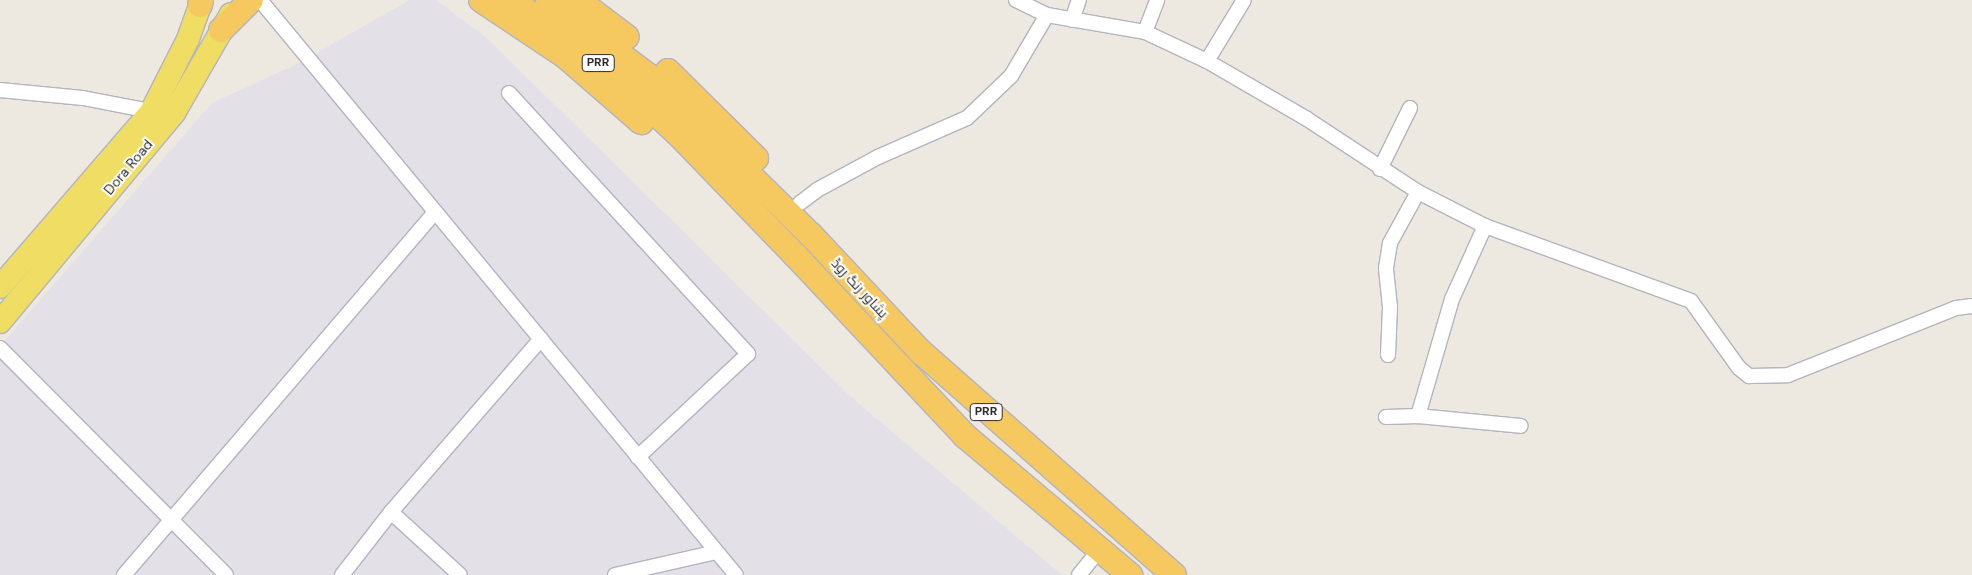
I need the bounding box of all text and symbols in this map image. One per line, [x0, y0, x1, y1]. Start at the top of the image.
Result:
road number: PRR [580, 54, 616, 72]
street label: Dora Road [100, 136, 156, 198]
street label: پشاور رنگ روڈ [828, 255, 892, 321]
road number: PRR [968, 402, 1004, 422]

